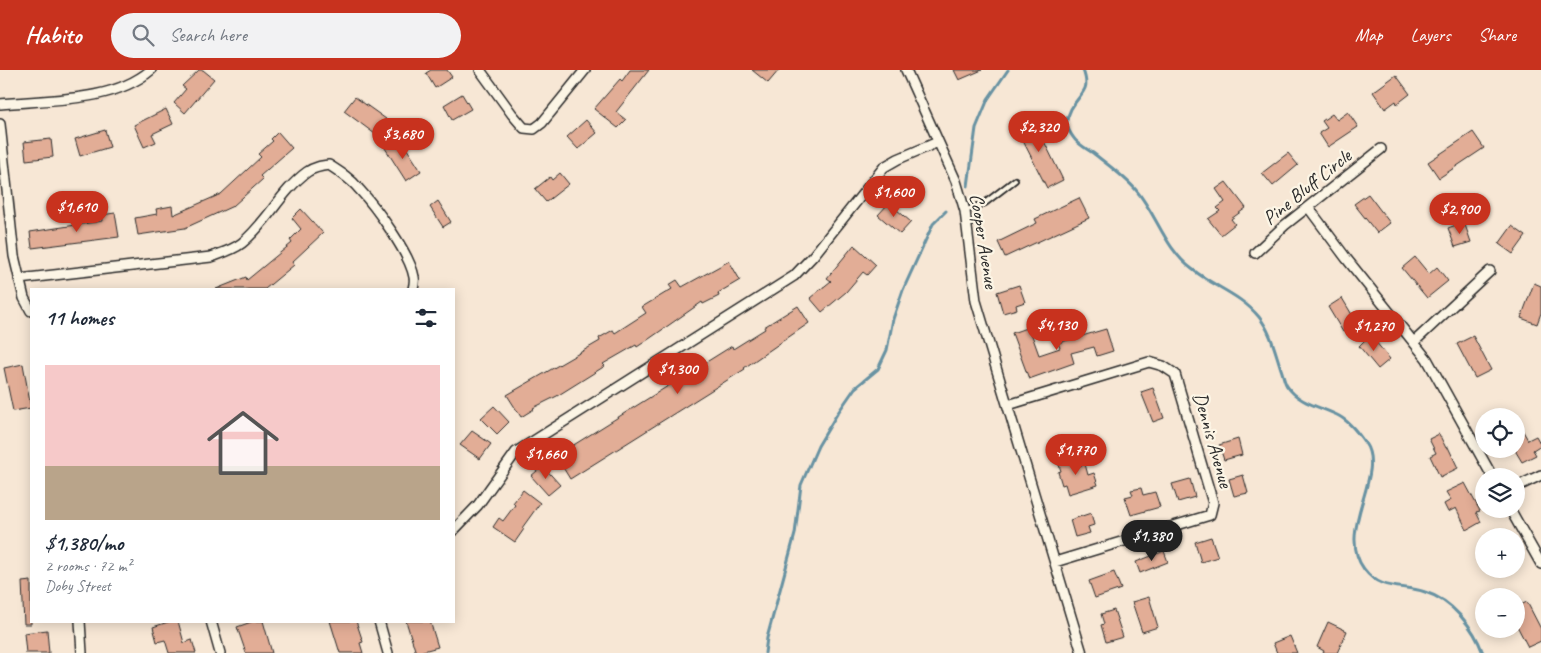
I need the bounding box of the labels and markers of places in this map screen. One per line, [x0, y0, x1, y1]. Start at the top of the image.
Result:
pin: $2,320 [998, 111, 1080, 153]
pin: $3,680 [362, 118, 444, 160]
pin: $1,600 [853, 176, 935, 218]
pin: $1,610 [36, 190, 118, 233]
pin: $2,900 [1419, 192, 1501, 235]
pin: $4,130 [1016, 308, 1098, 351]
pin: $1,270 [1333, 310, 1415, 352]
pin: $1,300 [637, 352, 719, 395]
pin: $1,770 [1035, 434, 1117, 476]
pin: $1,660 [505, 438, 587, 480]
pin: $1,380 [1111, 520, 1193, 562]

